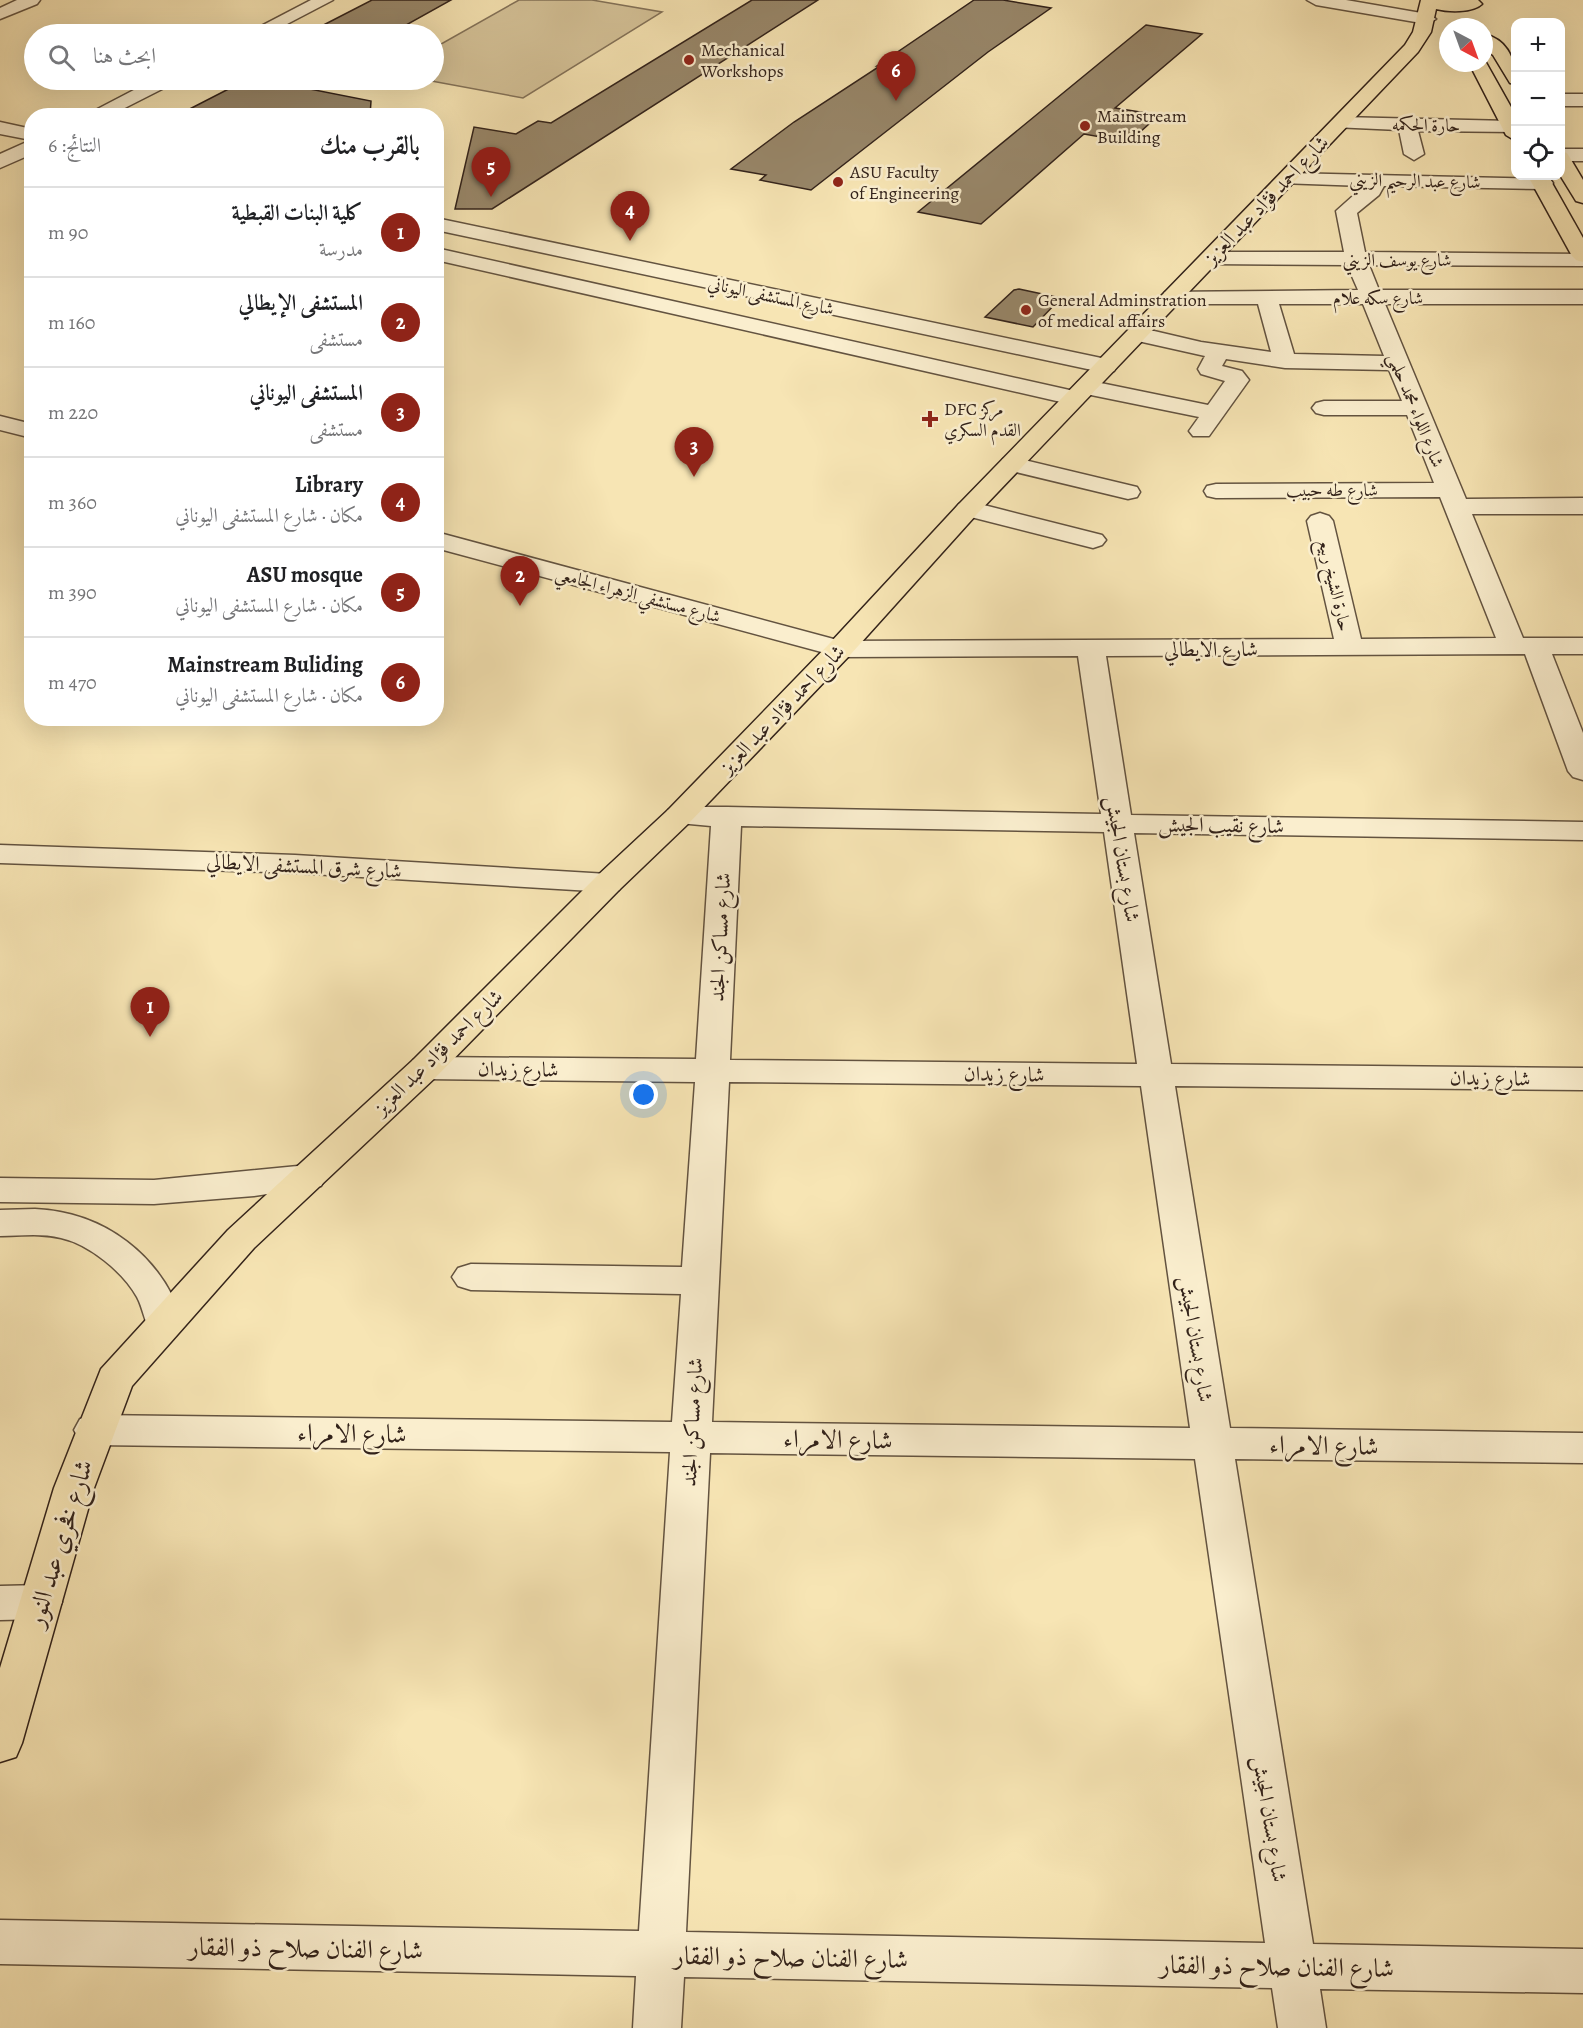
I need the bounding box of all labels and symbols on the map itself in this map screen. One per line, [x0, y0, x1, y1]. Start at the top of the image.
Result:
north arrow [1439, 18, 1493, 72]
place label: Mechanical Workshops [700, 38, 785, 83]
pin: 6 [876, 51, 916, 101]
marker: Mechanical Workshops [682, 53, 696, 67]
place label: Mainstream Building [1097, 104, 1187, 149]
street label: حارة الحكمه [1392, 112, 1460, 138]
marker: Mainstream Building [1078, 119, 1092, 133]
street label: شارع احمد فؤاد عبد العزيز [1195, 129, 1338, 275]
pin: 5 [472, 148, 510, 197]
place label: ASU Faculty of Engineering [849, 160, 959, 205]
street label: شارع عبد الرحيم الزيني [1349, 168, 1481, 200]
marker: ASU Faculty of Engineering [831, 175, 845, 189]
pin: 4 [610, 192, 650, 241]
street label: شارع يوسف الزيني [1342, 248, 1452, 276]
street label: شارع المستشفى اليوناني [705, 271, 836, 324]
street label: شارع سكه علام [1333, 286, 1423, 314]
place label: General Adminstration of medical affairs [1038, 288, 1207, 333]
marker: General Adminstration of medical affairs [1019, 303, 1033, 317]
street label: شارع اللواء محمد حلمي [1377, 349, 1450, 473]
place label: DFC مركز القدم السكري [944, 397, 1021, 446]
marker: DFC مركز القدم السكري [921, 410, 939, 428]
pin: 3 [674, 428, 714, 477]
street label: شارع طه حبيب [1286, 478, 1378, 505]
street label: حارة الشيخ ربيع [1309, 536, 1357, 634]
pin: 2 [500, 556, 540, 606]
street label: شارع مستشفي الزهراء الجامعي [551, 561, 723, 634]
street label: شارع الايطالي [1164, 635, 1258, 667]
street label: شارع احمد فؤاد عبد العزيز [711, 638, 854, 784]
street label: شارع بستان الجيش [1095, 794, 1147, 925]
street label: شارع نقيب الجيش [1158, 810, 1284, 844]
street label: شارع شرق المستشفى الايطالي [205, 847, 402, 889]
street label: شارع مساكن الجند [703, 872, 741, 1002]
street label: شارع احمد فؤاد عبد العزيز [366, 983, 512, 1125]
pin: 1 [130, 988, 170, 1037]
street label: شارع زيدان [477, 1054, 559, 1088]
street label: شارع زيدان [963, 1059, 1045, 1093]
street label: شارع زيدان [1449, 1063, 1531, 1097]
your location [629, 1080, 658, 1109]
street label: شارع بستان الجيش [1168, 1274, 1220, 1405]
street label: شارع مساكن الجند [675, 1357, 713, 1487]
street label: شارع الامراء [297, 1415, 407, 1456]
street label: شارع الامراء [783, 1421, 893, 1462]
street label: شارع الامراء [1269, 1427, 1379, 1468]
street label: شارع فخري عبد النور [17, 1455, 105, 1635]
street label: شارع بستان الجيش [1242, 1754, 1294, 1885]
street label: شارع الفنان صلاح ذو الفقار [185, 1929, 424, 1974]
street label: شارع الفنان صلاح ذو الفقار [670, 1938, 909, 1983]
street label: شارع الفنان صلاح ذو الفقار [1156, 1947, 1395, 1992]

